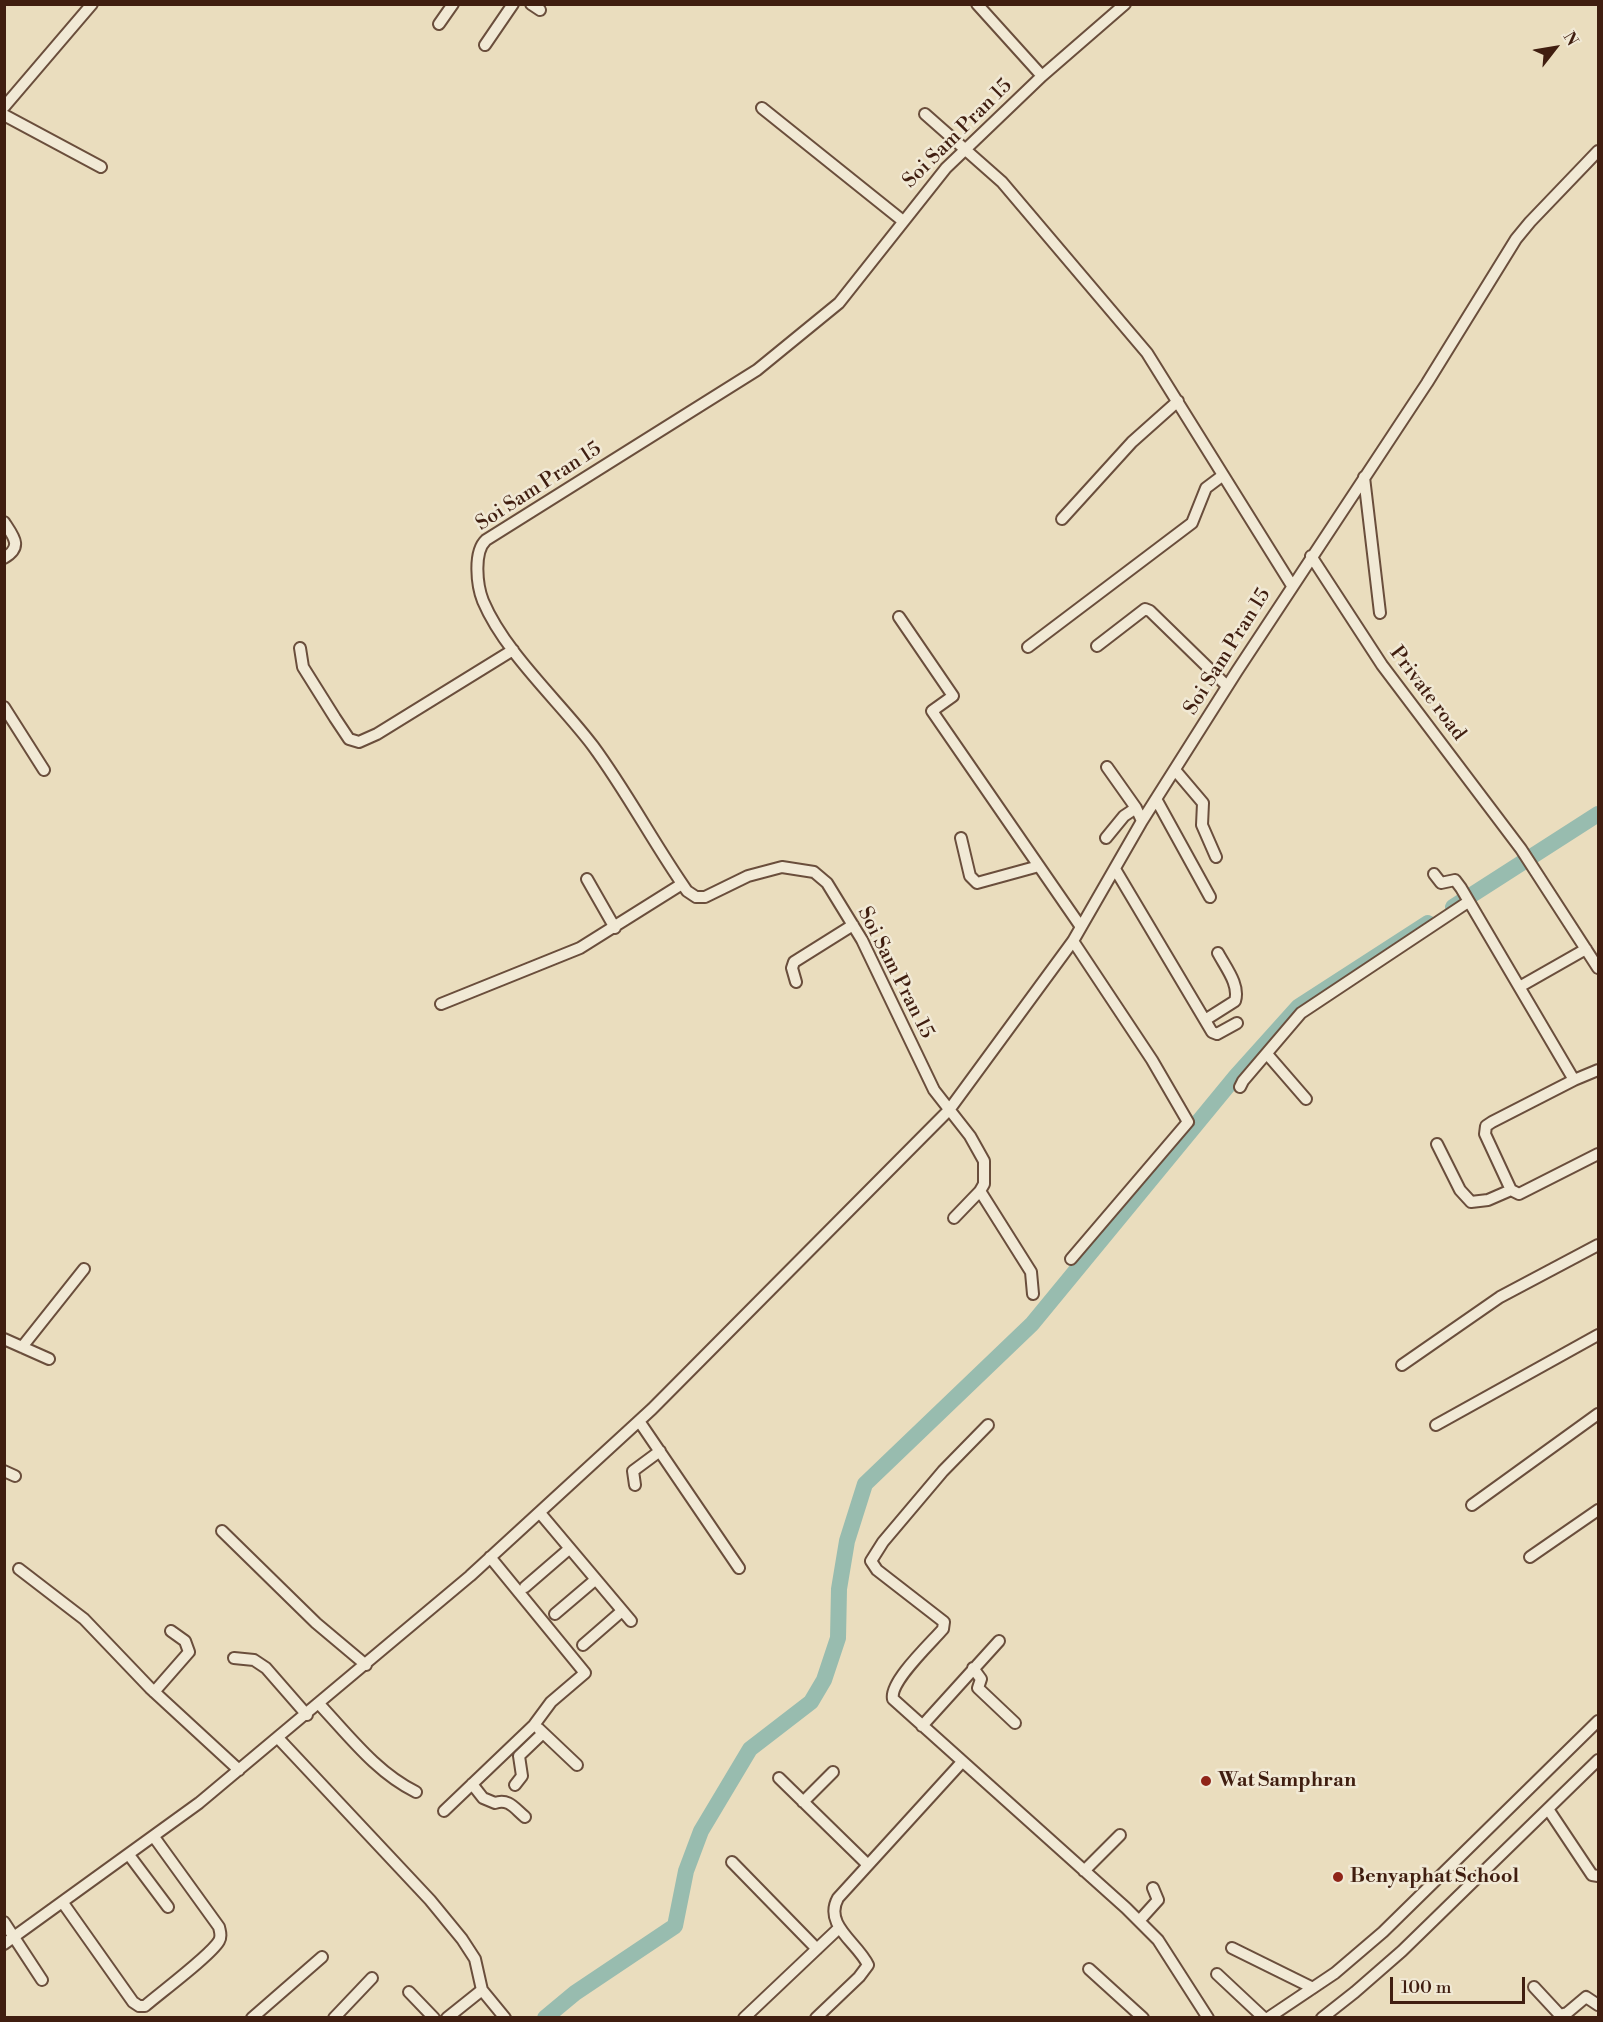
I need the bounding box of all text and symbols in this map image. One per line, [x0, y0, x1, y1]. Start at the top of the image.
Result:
north arrow [1525, 18, 1585, 78]
text: N [1559, 28, 1582, 49]
street label: Soi Sam Pran 15 [898, 74, 1018, 194]
street label: Soi Sam Pran 15 [472, 438, 606, 536]
street label: Soi Sam Pran 15 [1179, 584, 1277, 720]
street label: Private road [1384, 642, 1470, 746]
street label: Soi Sam Pran 15 [851, 903, 939, 1043]
place label: Wat Samphran [1218, 1769, 1356, 1793]
marker: Wat Samphran [1199, 1774, 1213, 1788]
place label: Benyaphat School [1350, 1865, 1519, 1889]
marker: Benyaphat School [1331, 1870, 1345, 1884]
scale bar [1393, 1965, 1528, 2003]
text: 100 m [1401, 1976, 1452, 1999]

